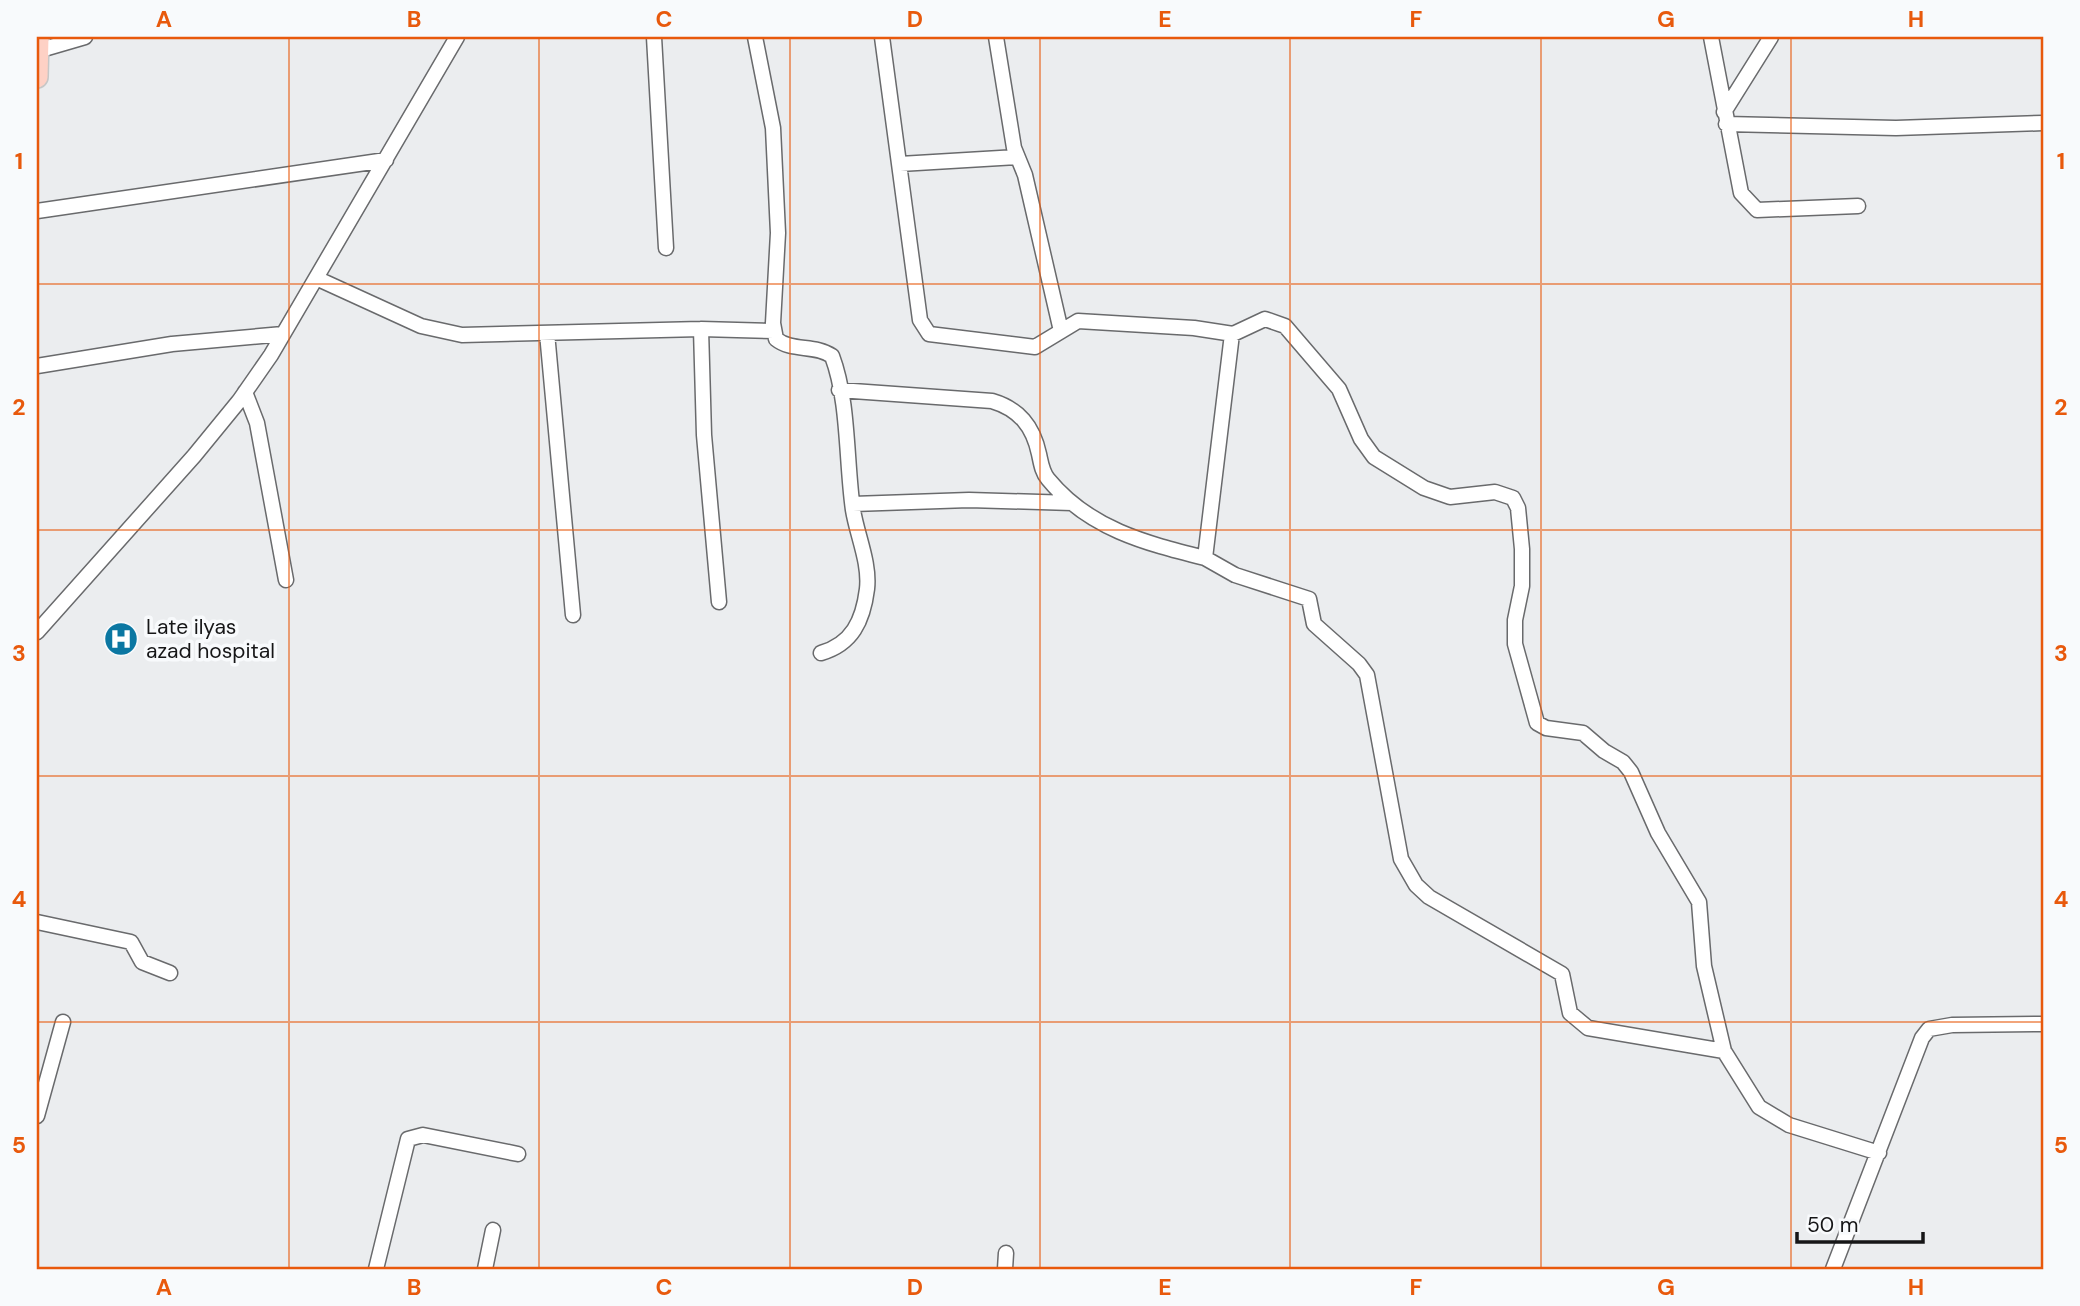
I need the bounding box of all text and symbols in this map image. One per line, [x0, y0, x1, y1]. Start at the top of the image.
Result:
text: A [156, 4, 172, 34]
text: B [407, 4, 421, 34]
text: C [656, 4, 672, 34]
text: D [907, 4, 923, 34]
text: E [1158, 4, 1172, 34]
text: F [1410, 4, 1423, 34]
text: G [1657, 4, 1675, 34]
text: H [1908, 4, 1924, 34]
text: 1 [15, 146, 23, 176]
text: 1 [2057, 146, 2065, 176]
text: 2 [12, 392, 26, 422]
text: 2 [2054, 392, 2068, 422]
place label: Late ilyas azad hospital [146, 613, 275, 665]
hospital icon: Late ilyas azad hospital [102, 620, 140, 658]
text: 3 [12, 638, 26, 668]
text: 3 [2054, 638, 2068, 668]
text: 4 [12, 884, 27, 914]
text: 4 [2054, 884, 2069, 914]
text: 5 [12, 1130, 26, 1160]
text: 5 [2054, 1130, 2068, 1160]
scale bar [1797, 1201, 1923, 1245]
text: 50 m [1807, 1211, 1858, 1239]
text: A [156, 1272, 172, 1302]
text: B [407, 1272, 421, 1302]
text: C [656, 1272, 672, 1302]
text: D [907, 1272, 923, 1302]
text: E [1158, 1272, 1172, 1302]
text: F [1410, 1272, 1423, 1302]
text: G [1657, 1272, 1675, 1302]
text: H [1908, 1272, 1924, 1302]

